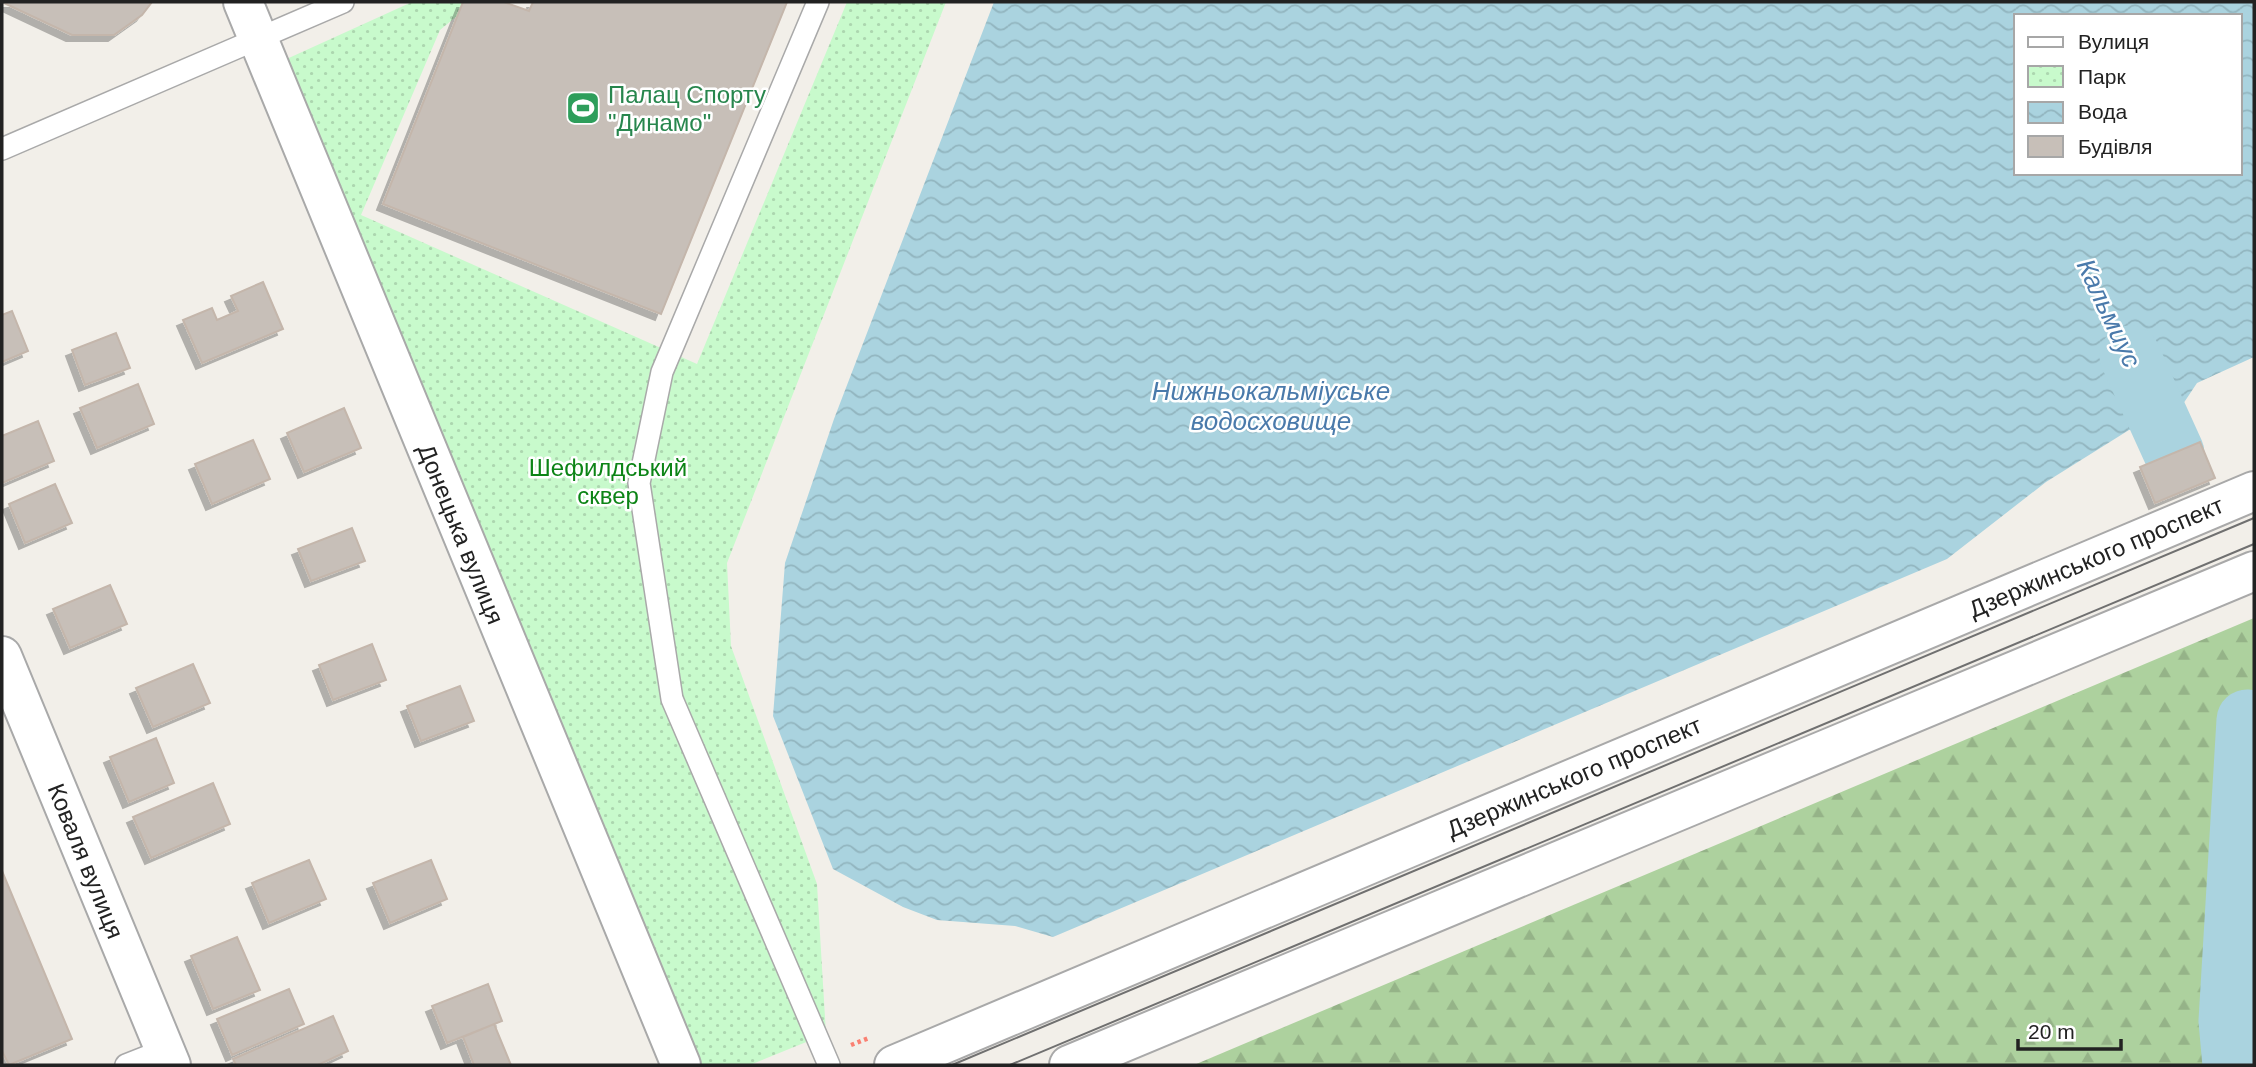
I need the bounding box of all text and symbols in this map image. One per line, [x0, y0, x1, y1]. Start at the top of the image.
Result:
legend [2014, 14, 2242, 175]
text: Вулиця [2078, 30, 2149, 53]
text: Парк [2078, 65, 2126, 88]
place label: Палац Спорту "Динамо" [608, 81, 766, 136]
sports icon: Палац Спорту "Динамо" [564, 89, 602, 127]
text: Вода [2078, 100, 2127, 123]
text: Будівля [2078, 135, 2152, 158]
water label: Кальмиус [2071, 254, 2147, 372]
water label: Нижньокальміуське водосховище [1152, 376, 1390, 436]
street label: Донецька вулиця [413, 440, 509, 628]
park label: Шефилдський сквер [529, 454, 687, 509]
street label: Дзержинського проспект [1965, 491, 2227, 623]
street label: Дзержинського проспект [1443, 711, 1705, 843]
street label: Коваля вулиця [43, 780, 129, 942]
scale bar [2018, 1007, 2121, 1052]
text: 20 m [2028, 1020, 2075, 1043]

